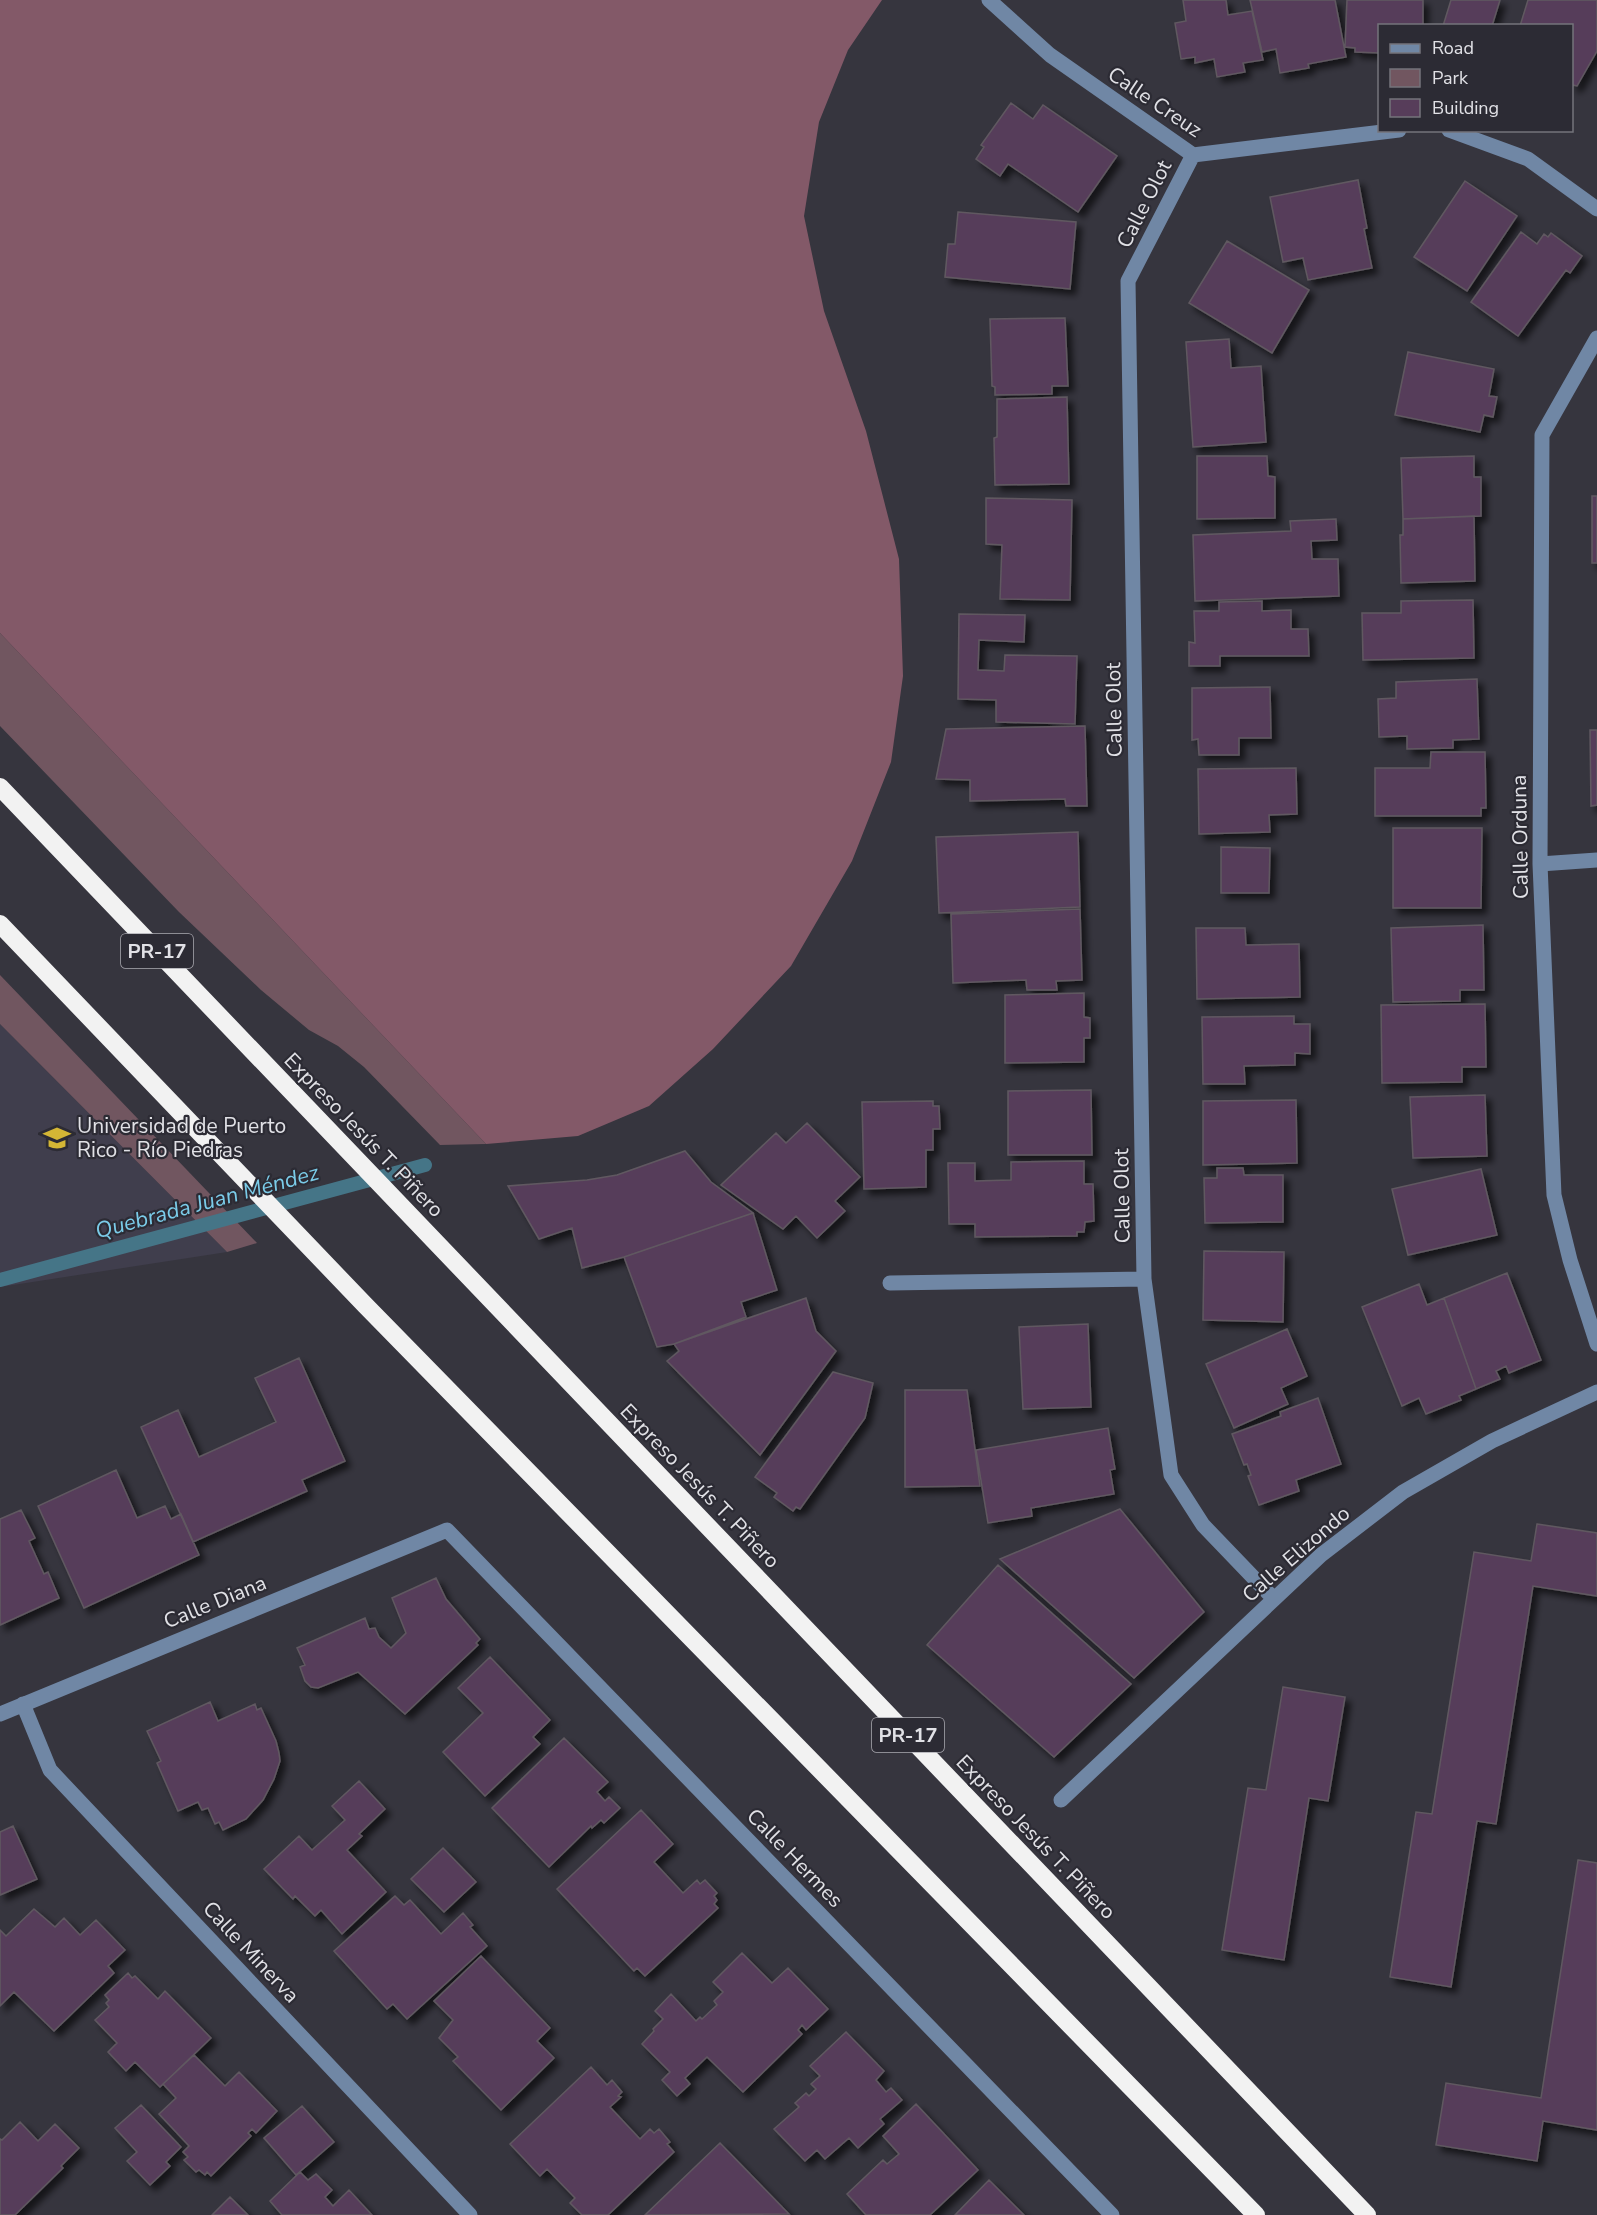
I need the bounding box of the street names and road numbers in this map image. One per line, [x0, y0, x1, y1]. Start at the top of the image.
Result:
street label: Calle Creuz [1102, 60, 1208, 144]
street label: Calle Olot [1110, 155, 1178, 253]
street label: Calle Olot [1099, 662, 1129, 758]
street label: Calle Orduna [1505, 775, 1535, 899]
road number: PR-17 [121, 934, 193, 968]
street label: Expreso Jesús T. Piñero [278, 1047, 450, 1223]
street label: Calle Olot [1107, 1148, 1137, 1244]
street label: Expreso Jesús T. Piñero [614, 1398, 786, 1574]
street label: Calle Elizondo [1236, 1499, 1356, 1609]
street label: Calle Diana [159, 1569, 271, 1635]
road number: PR-17 [872, 1718, 944, 1752]
street label: Expreso Jesús T. Piñero [950, 1749, 1122, 1925]
street label: Calle Hermes [741, 1802, 849, 1914]
street label: Calle Minerva [197, 1895, 305, 2009]

